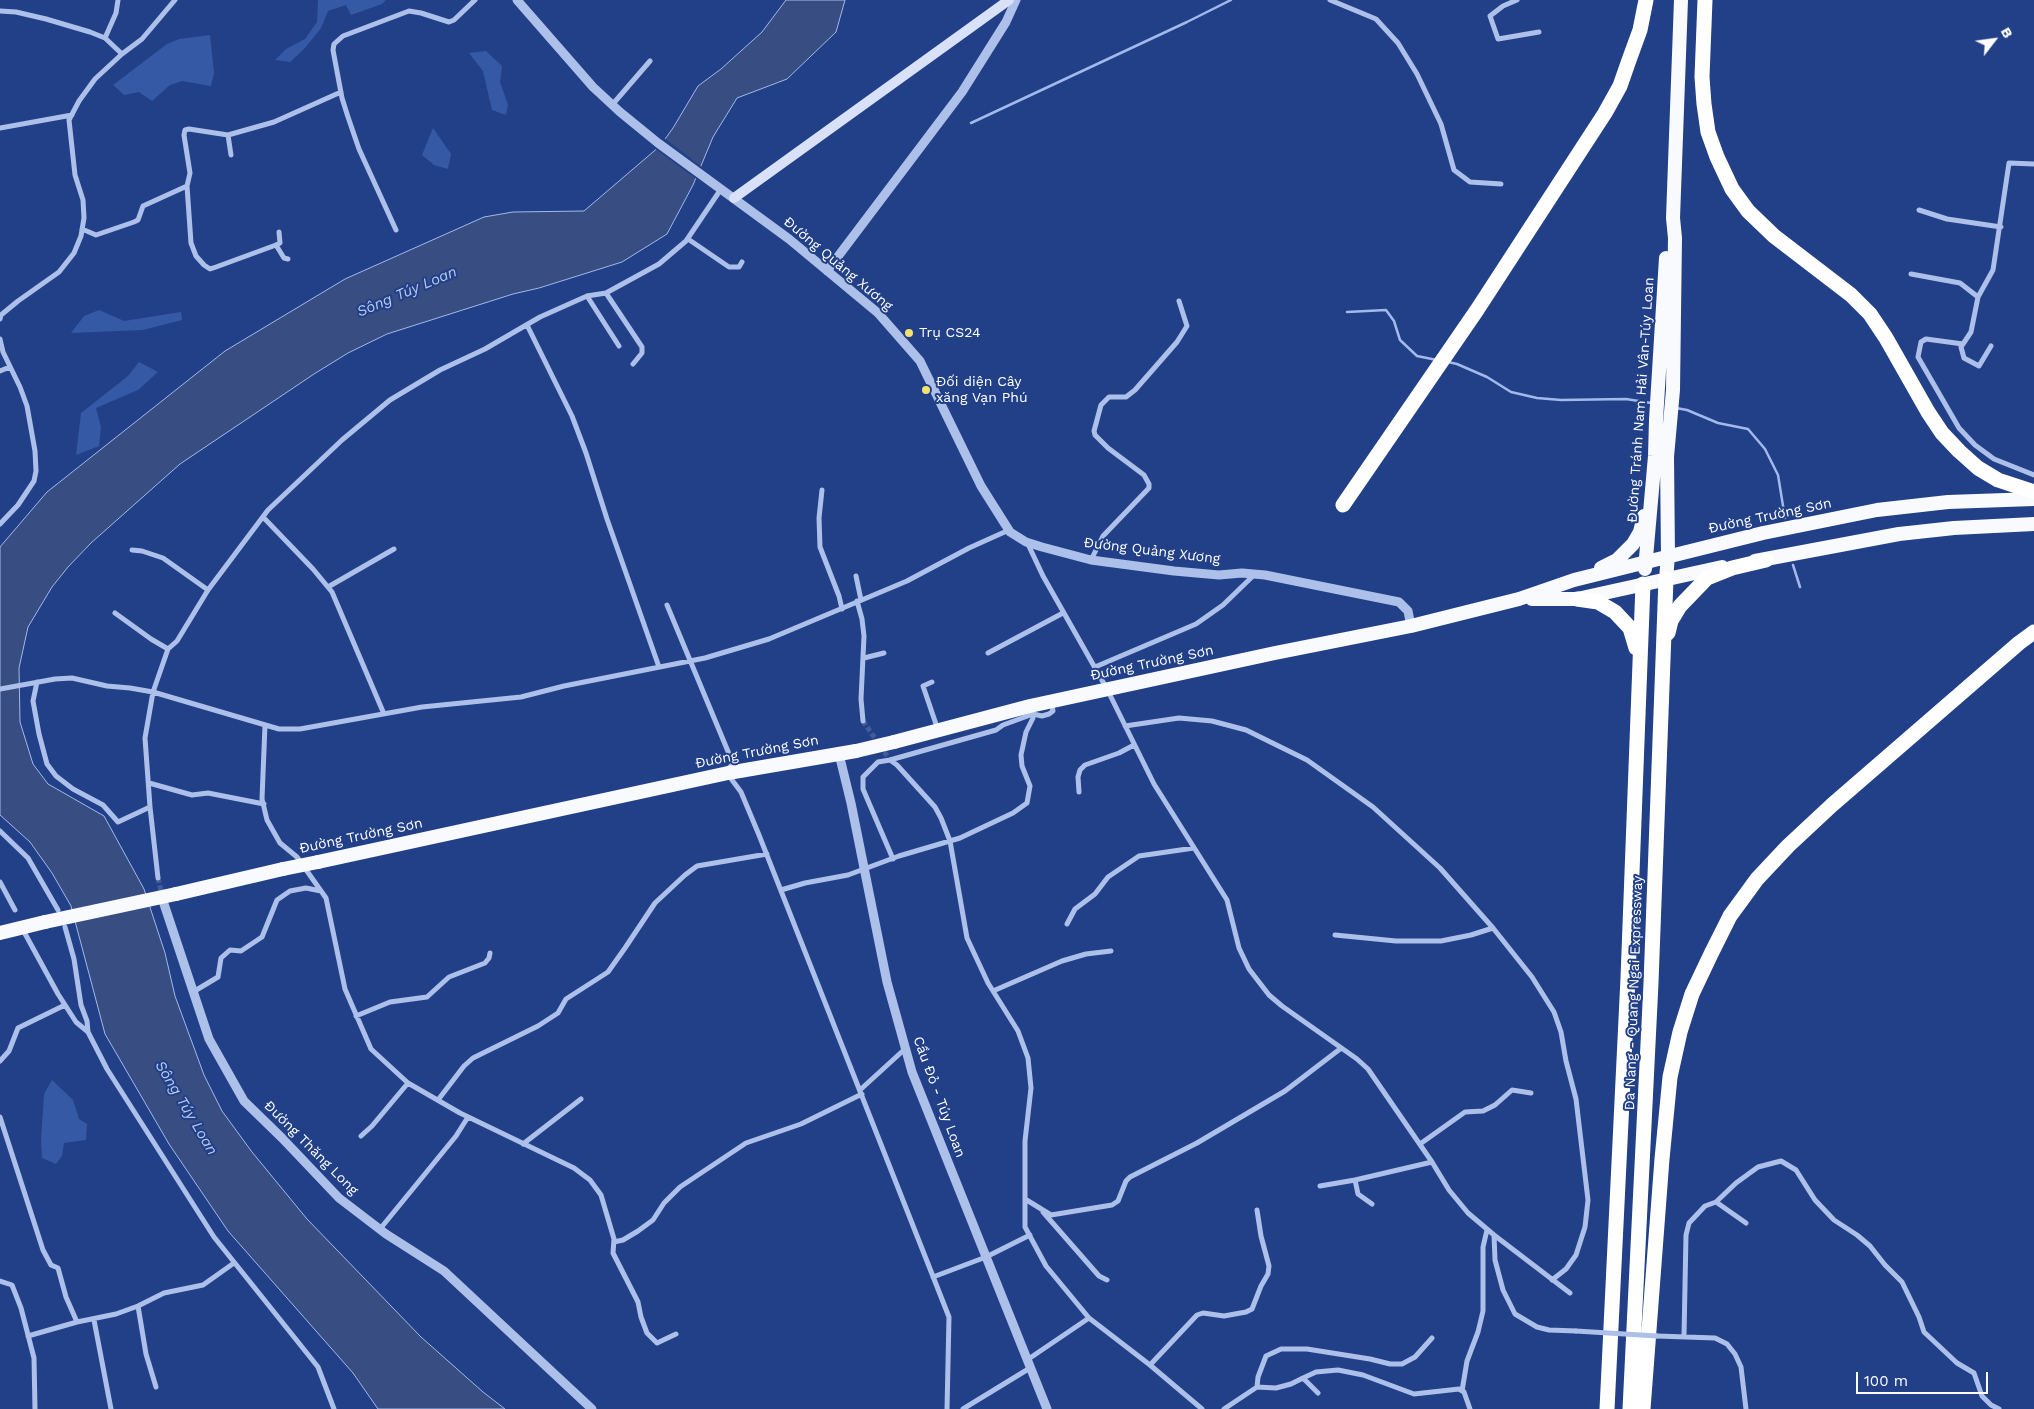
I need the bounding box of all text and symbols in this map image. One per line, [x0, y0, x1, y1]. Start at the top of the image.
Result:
north arrow [1969, 15, 2019, 65]
text: B [1998, 24, 2016, 41]
street label: Đường Quảng Xương [780, 213, 896, 315]
water label: Sông Túy Loan [354, 263, 460, 321]
street label: Đường Tránh Nam Hải Vân-Túy Loan [1624, 277, 1658, 523]
place label: Trụ CS24 [919, 325, 980, 341]
marker: Trụ CS24 [903, 327, 915, 339]
place label: Đối diện Cây xăng Vạn Phú [936, 374, 1028, 407]
marker: Đối diện Cây xăng Vạn Phú [920, 384, 932, 396]
street label: Đường Trường Sơn [1707, 495, 1833, 537]
street label: Đường Quảng Xương [1083, 534, 1221, 568]
street label: Đường Trường Sơn [1089, 642, 1215, 684]
street label: Đường Trường Sơn [694, 732, 820, 772]
street label: Đường Trường Sơn [298, 815, 424, 857]
street label: Da Nang - Quang Ngai Expressway [1622, 875, 1646, 1111]
street label: Cầu Đỏ - Túy Loan [909, 1034, 969, 1160]
water label: Sông Túy Loan [151, 1058, 221, 1158]
street label: Đường Thăng Long [260, 1097, 362, 1199]
scale bar [1859, 1362, 1992, 1394]
text: 100 m [1864, 1372, 1908, 1390]

